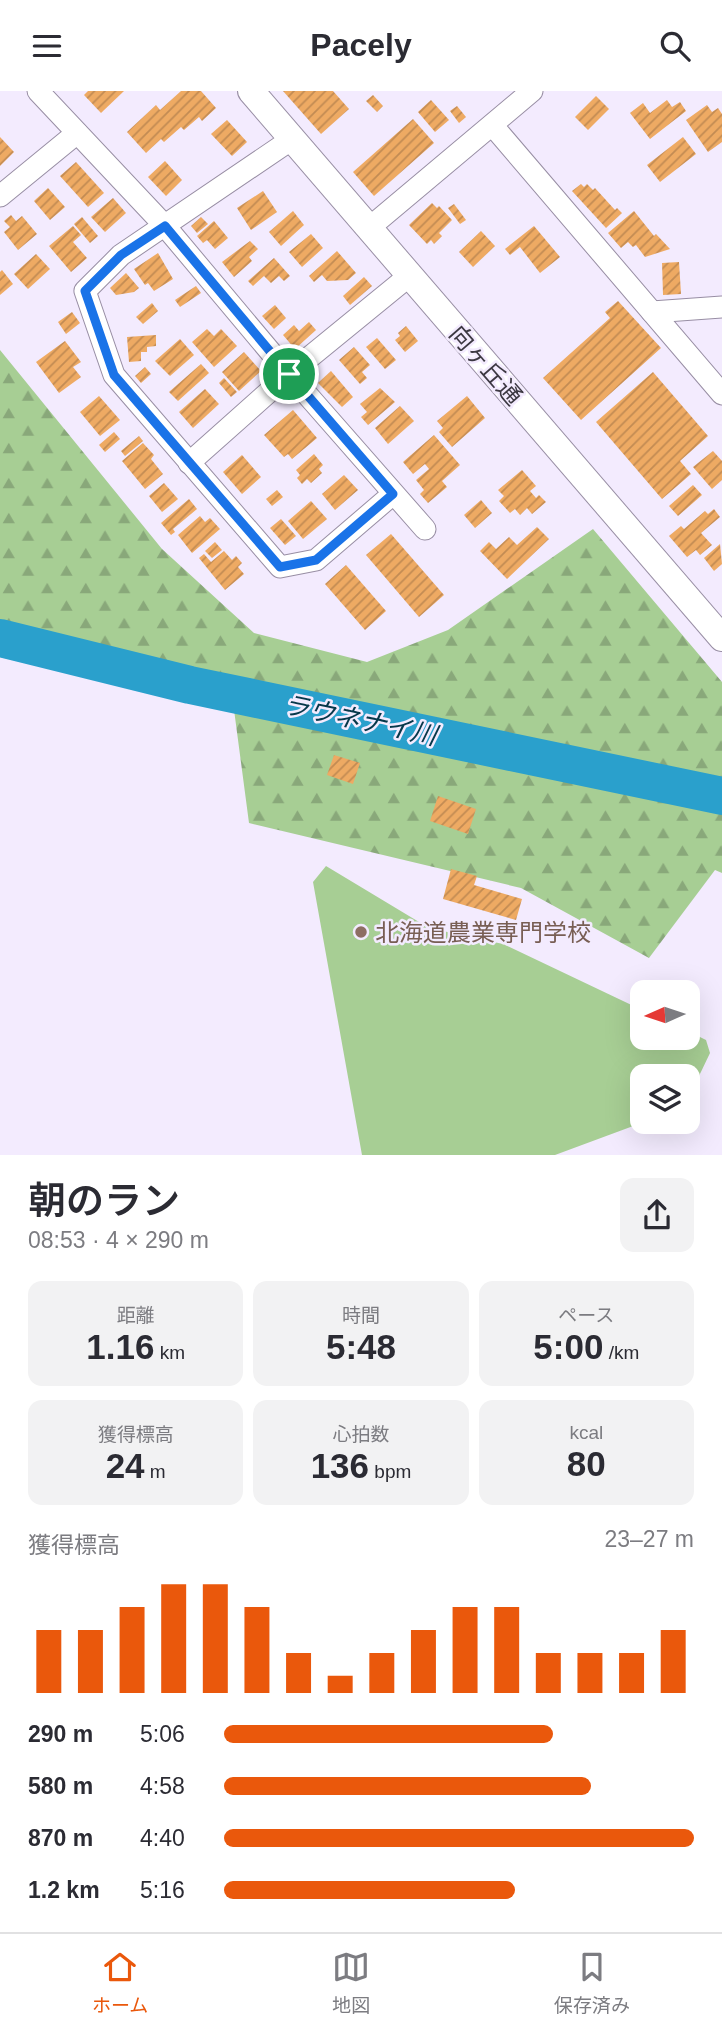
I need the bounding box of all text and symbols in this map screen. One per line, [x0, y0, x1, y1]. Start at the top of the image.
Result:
icon: menu [28, 27, 66, 65]
text: Pacely [310, 27, 412, 63]
icon: search [656, 27, 694, 65]
street label: 向ヶ丘通 [444, 320, 528, 410]
pin [259, 344, 319, 404]
icon: arrive [270, 355, 308, 393]
water label: ラウネナイ川 [281, 689, 442, 752]
place label: 北海道農業専門学校 [375, 919, 591, 946]
marker: 北海道農業専門学校 [353, 924, 369, 940]
north arrow [630, 980, 700, 1050]
map controls [630, 980, 700, 1134]
button: layers [630, 1064, 700, 1134]
button: share [620, 1178, 694, 1252]
text: 朝のラン [28, 1180, 180, 1222]
text: 08:53 · 4 × 290 m [28, 1227, 209, 1253]
text: 距離 [117, 1305, 155, 1326]
text: 時間 [342, 1305, 380, 1326]
text: ペース [558, 1305, 614, 1326]
text: 1.16 [86, 1327, 154, 1366]
text: 5:48 [326, 1327, 396, 1366]
text: 5:00 [533, 1327, 603, 1366]
text: km [154, 1342, 185, 1363]
text: /km [603, 1342, 639, 1363]
text: kcal [569, 1422, 603, 1443]
text: 獲得標高 [98, 1424, 174, 1445]
text: 心拍数 [332, 1424, 390, 1445]
text: 80 [567, 1444, 606, 1483]
text: 24 [106, 1446, 145, 1485]
text: 136 [311, 1446, 369, 1485]
text: m [145, 1461, 166, 1482]
text: bpm [369, 1461, 411, 1482]
text: 23–27 m [604, 1526, 694, 1552]
text: 獲得標高 [28, 1532, 120, 1558]
text: 290 m [28, 1721, 93, 1747]
text: 5:06 [140, 1721, 185, 1747]
text: 580 m [28, 1773, 93, 1799]
text: 4:58 [140, 1773, 185, 1799]
text: 870 m [28, 1825, 93, 1851]
text: 4:40 [140, 1825, 185, 1851]
text: 1.2 km [28, 1877, 100, 1903]
text: 5:16 [140, 1877, 185, 1903]
tab: ホーム [92, 1948, 148, 2017]
tab: 地図 [332, 1948, 370, 2017]
tab: 保存済み [554, 1948, 630, 2017]

